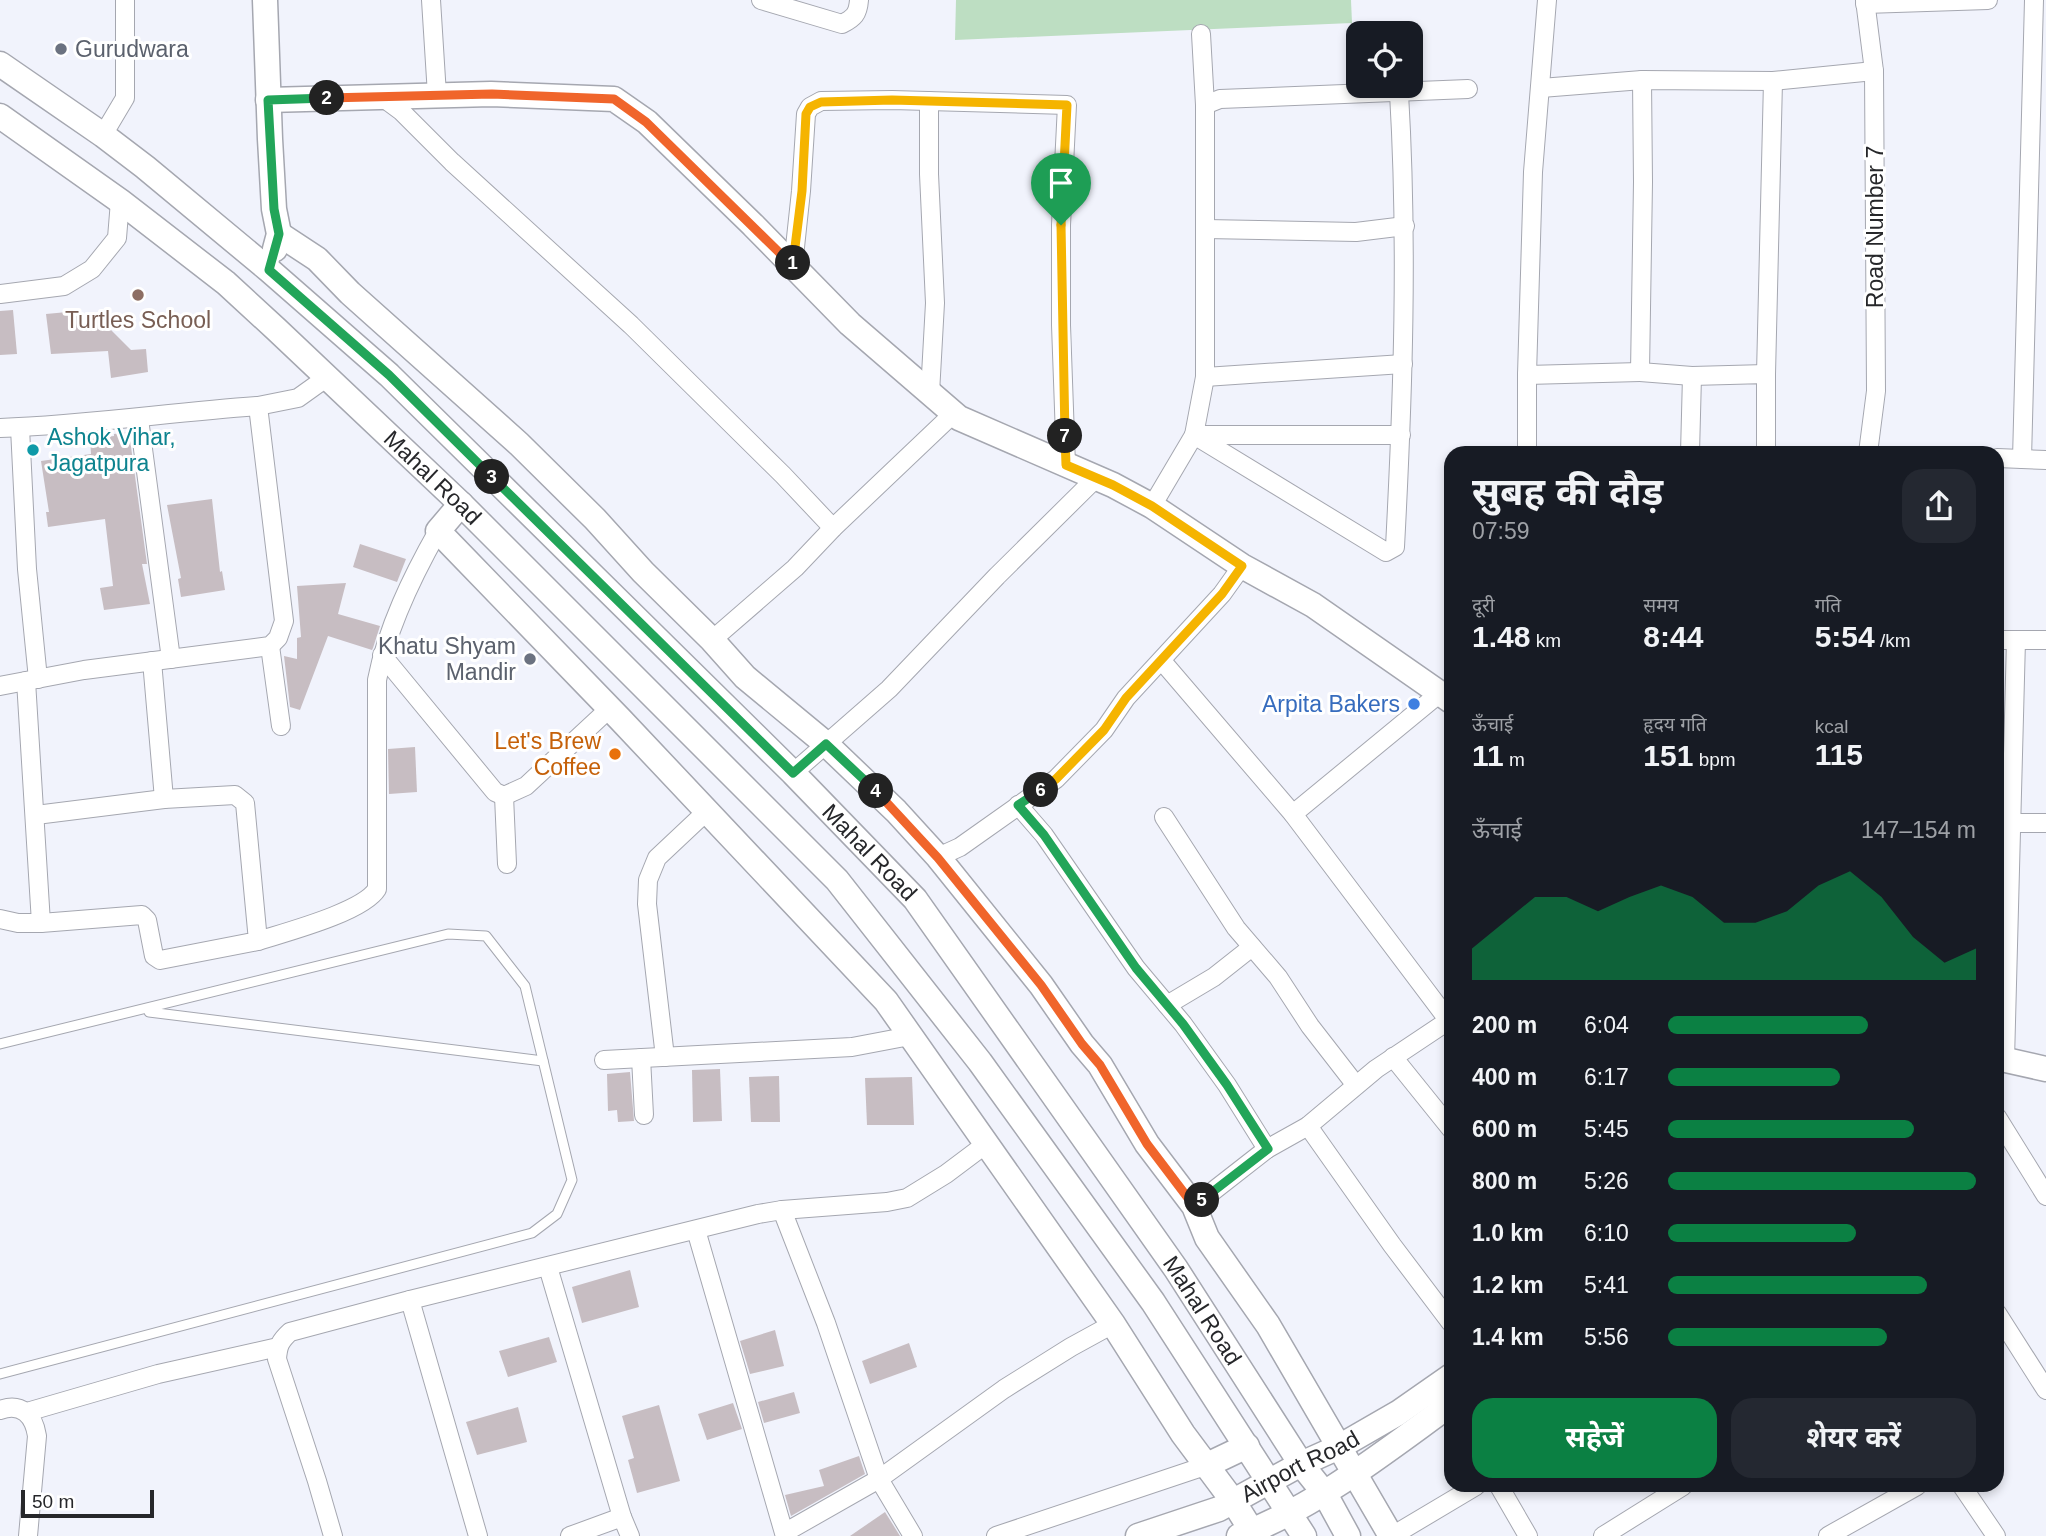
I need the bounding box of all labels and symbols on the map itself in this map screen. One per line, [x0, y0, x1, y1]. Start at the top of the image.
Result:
place label: Gurudwara [75, 36, 189, 62]
marker: Gurudwara [53, 41, 69, 57]
pin: 2 [310, 80, 344, 116]
street label: Road Number 7 [1862, 146, 1888, 308]
pin [1031, 153, 1091, 225]
pin: 1 [776, 246, 810, 280]
marker: Turtles School [130, 287, 146, 303]
place label: Turtles School [65, 307, 211, 333]
pin: 7 [1048, 418, 1082, 453]
place label: Ashok Vihar, Jagatpura [47, 424, 176, 476]
street label: Mahal Road [379, 425, 487, 530]
marker: Ashok Vihar, Jagatpura [25, 442, 41, 458]
pin: 3 [475, 460, 510, 494]
place label: Khatu Shyam Mandir [378, 633, 516, 685]
marker: Khatu Shyam Mandir [522, 651, 538, 667]
place label: Arpita Bakers [1262, 691, 1400, 717]
marker: Arpita Bakers [1406, 696, 1422, 712]
place label: Let's Brew Coffee [494, 728, 601, 780]
marker: Let's Brew Coffee [607, 746, 623, 762]
pin: 6 [1024, 772, 1058, 808]
pin: 4 [858, 774, 894, 808]
street label: Mahal Road [817, 799, 922, 906]
pin: 5 [1184, 1182, 1220, 1218]
street label: Mahal Road [1158, 1251, 1247, 1370]
street label: Airport Road [1236, 1425, 1364, 1507]
scale bar [21, 1487, 154, 1519]

